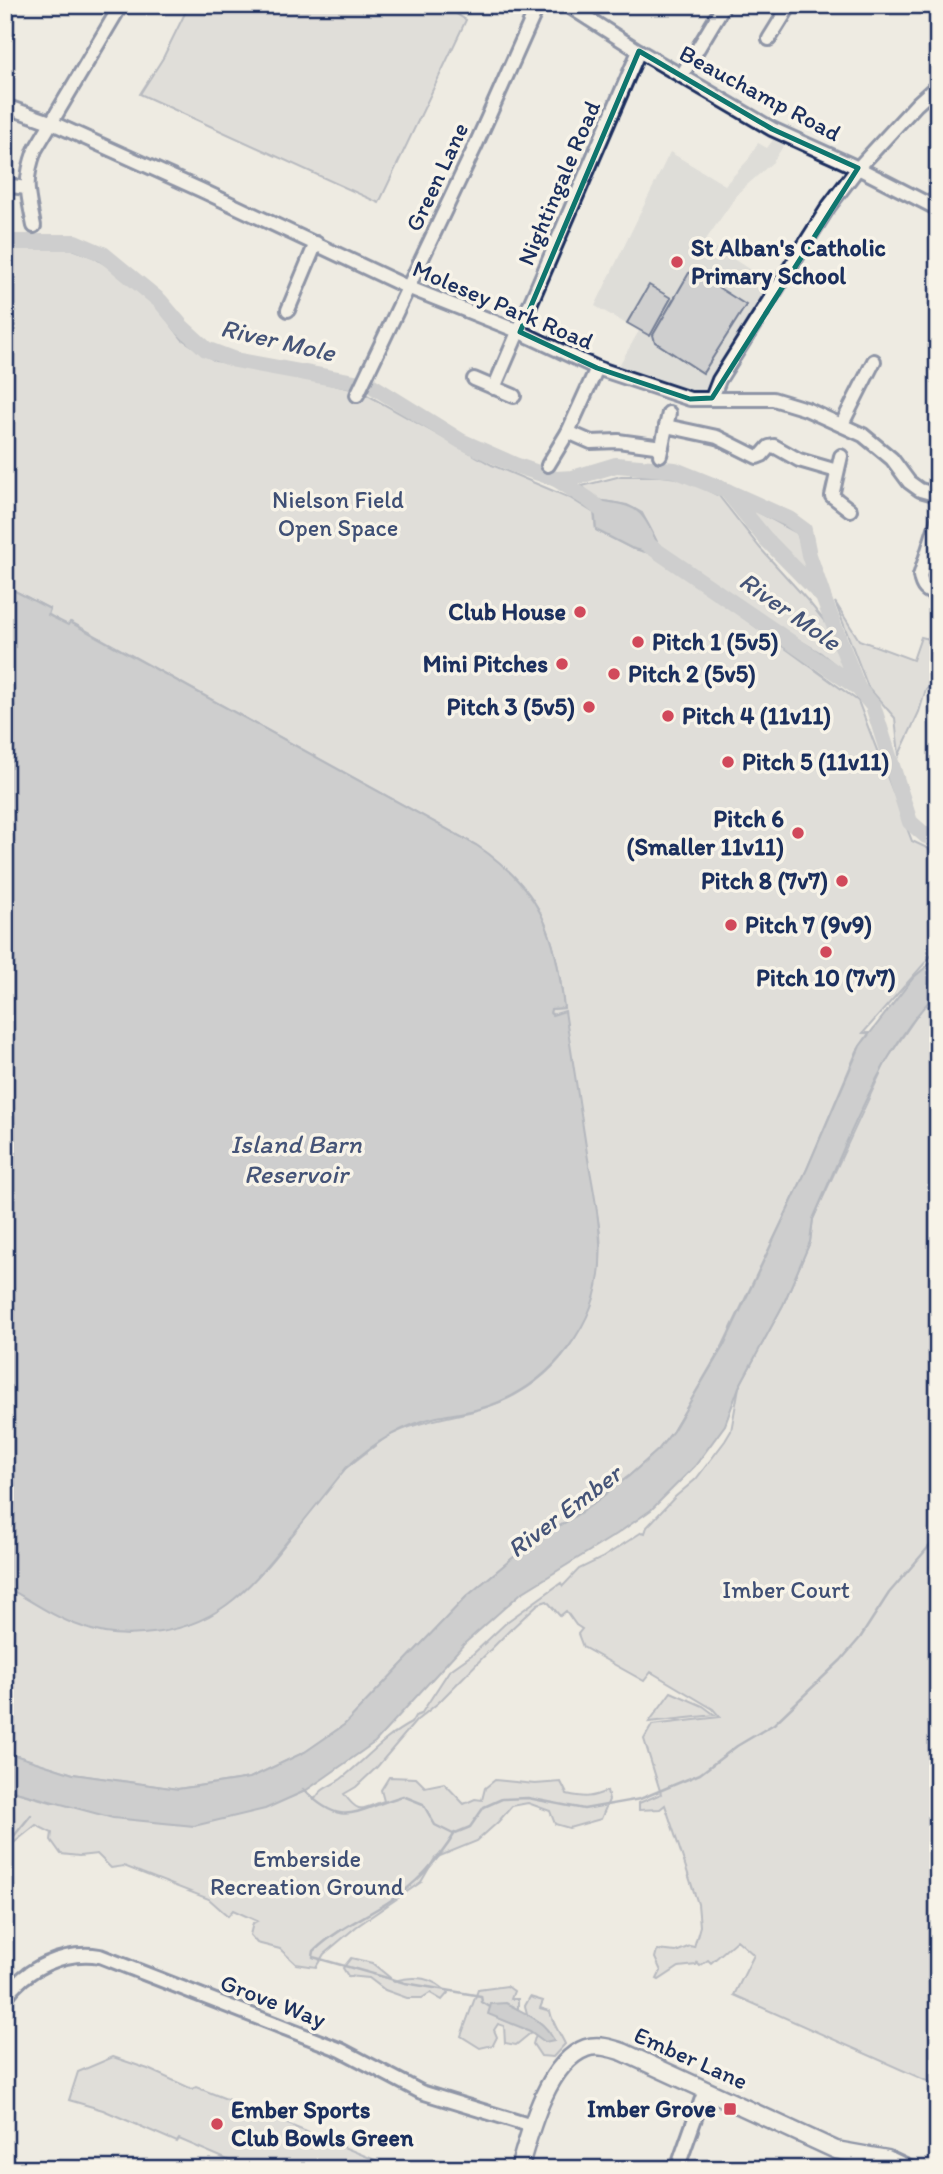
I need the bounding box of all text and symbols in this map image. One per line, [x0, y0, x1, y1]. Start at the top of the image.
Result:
street label: Beauchamp Road [675, 38, 846, 147]
street label: Nightingale Road [511, 96, 606, 270]
street label: Green Lane [399, 118, 474, 236]
place label: St Alban's Catholic Primary School [691, 233, 886, 291]
street label: Molesey Park Road [408, 253, 598, 356]
marker: St Alban's Catholic Primary School [669, 254, 685, 270]
water label: River Mole [218, 311, 340, 369]
park label: Nielson Field Open Space [272, 485, 404, 542]
water label: River Mole [733, 565, 848, 658]
place label: Club House [448, 597, 566, 626]
marker: Club House [572, 604, 588, 620]
place label: Pitch 1 (5v5) [652, 627, 778, 657]
marker: Pitch 1 (5v5) [630, 634, 646, 650]
place label: Mini Pitches [423, 649, 548, 678]
marker: Mini Pitches [554, 656, 570, 672]
place label: Pitch 2 (5v5) [628, 659, 756, 689]
marker: Pitch 2 (5v5) [606, 666, 622, 682]
place label: Pitch 3 (5v5) [447, 692, 575, 722]
marker: Pitch 3 (5v5) [581, 699, 597, 715]
place label: Pitch 4 (11v11) [682, 701, 831, 731]
marker: Pitch 4 (11v11) [660, 708, 676, 724]
place label: Pitch 5 (11v11) [742, 747, 889, 777]
marker: Pitch 5 (11v11) [720, 754, 736, 770]
place label: Pitch 6 (Smaller 11v11) [627, 804, 784, 862]
marker: Pitch 6 (Smaller 11v11) [790, 825, 806, 841]
place label: Pitch 8 (7v7) [701, 866, 828, 896]
marker: Pitch 8 (7v7) [834, 873, 850, 889]
place label: Pitch 7 (9v9) [745, 910, 872, 940]
marker: Pitch 7 (9v9) [723, 917, 739, 933]
marker: Pitch 10 (7v7) [818, 944, 834, 960]
place label: Pitch 10 (7v7) [756, 963, 896, 993]
water label: Island Barn Reservoir [230, 1128, 362, 1190]
water label: River Ember [501, 1456, 630, 1564]
park label: Imber Court [722, 1575, 850, 1604]
park label: Emberside Recreation Ground [210, 1844, 404, 1901]
street label: Grove Way [216, 1967, 331, 2034]
street label: Ember Lane [630, 2020, 753, 2095]
place label: Imber Grove [587, 2094, 716, 2123]
place label: Ember Sports Club Bowls Green [231, 2095, 414, 2152]
marker: Imber Grove [722, 2101, 738, 2117]
marker: Ember Sports Club Bowls Green [209, 2116, 225, 2132]

